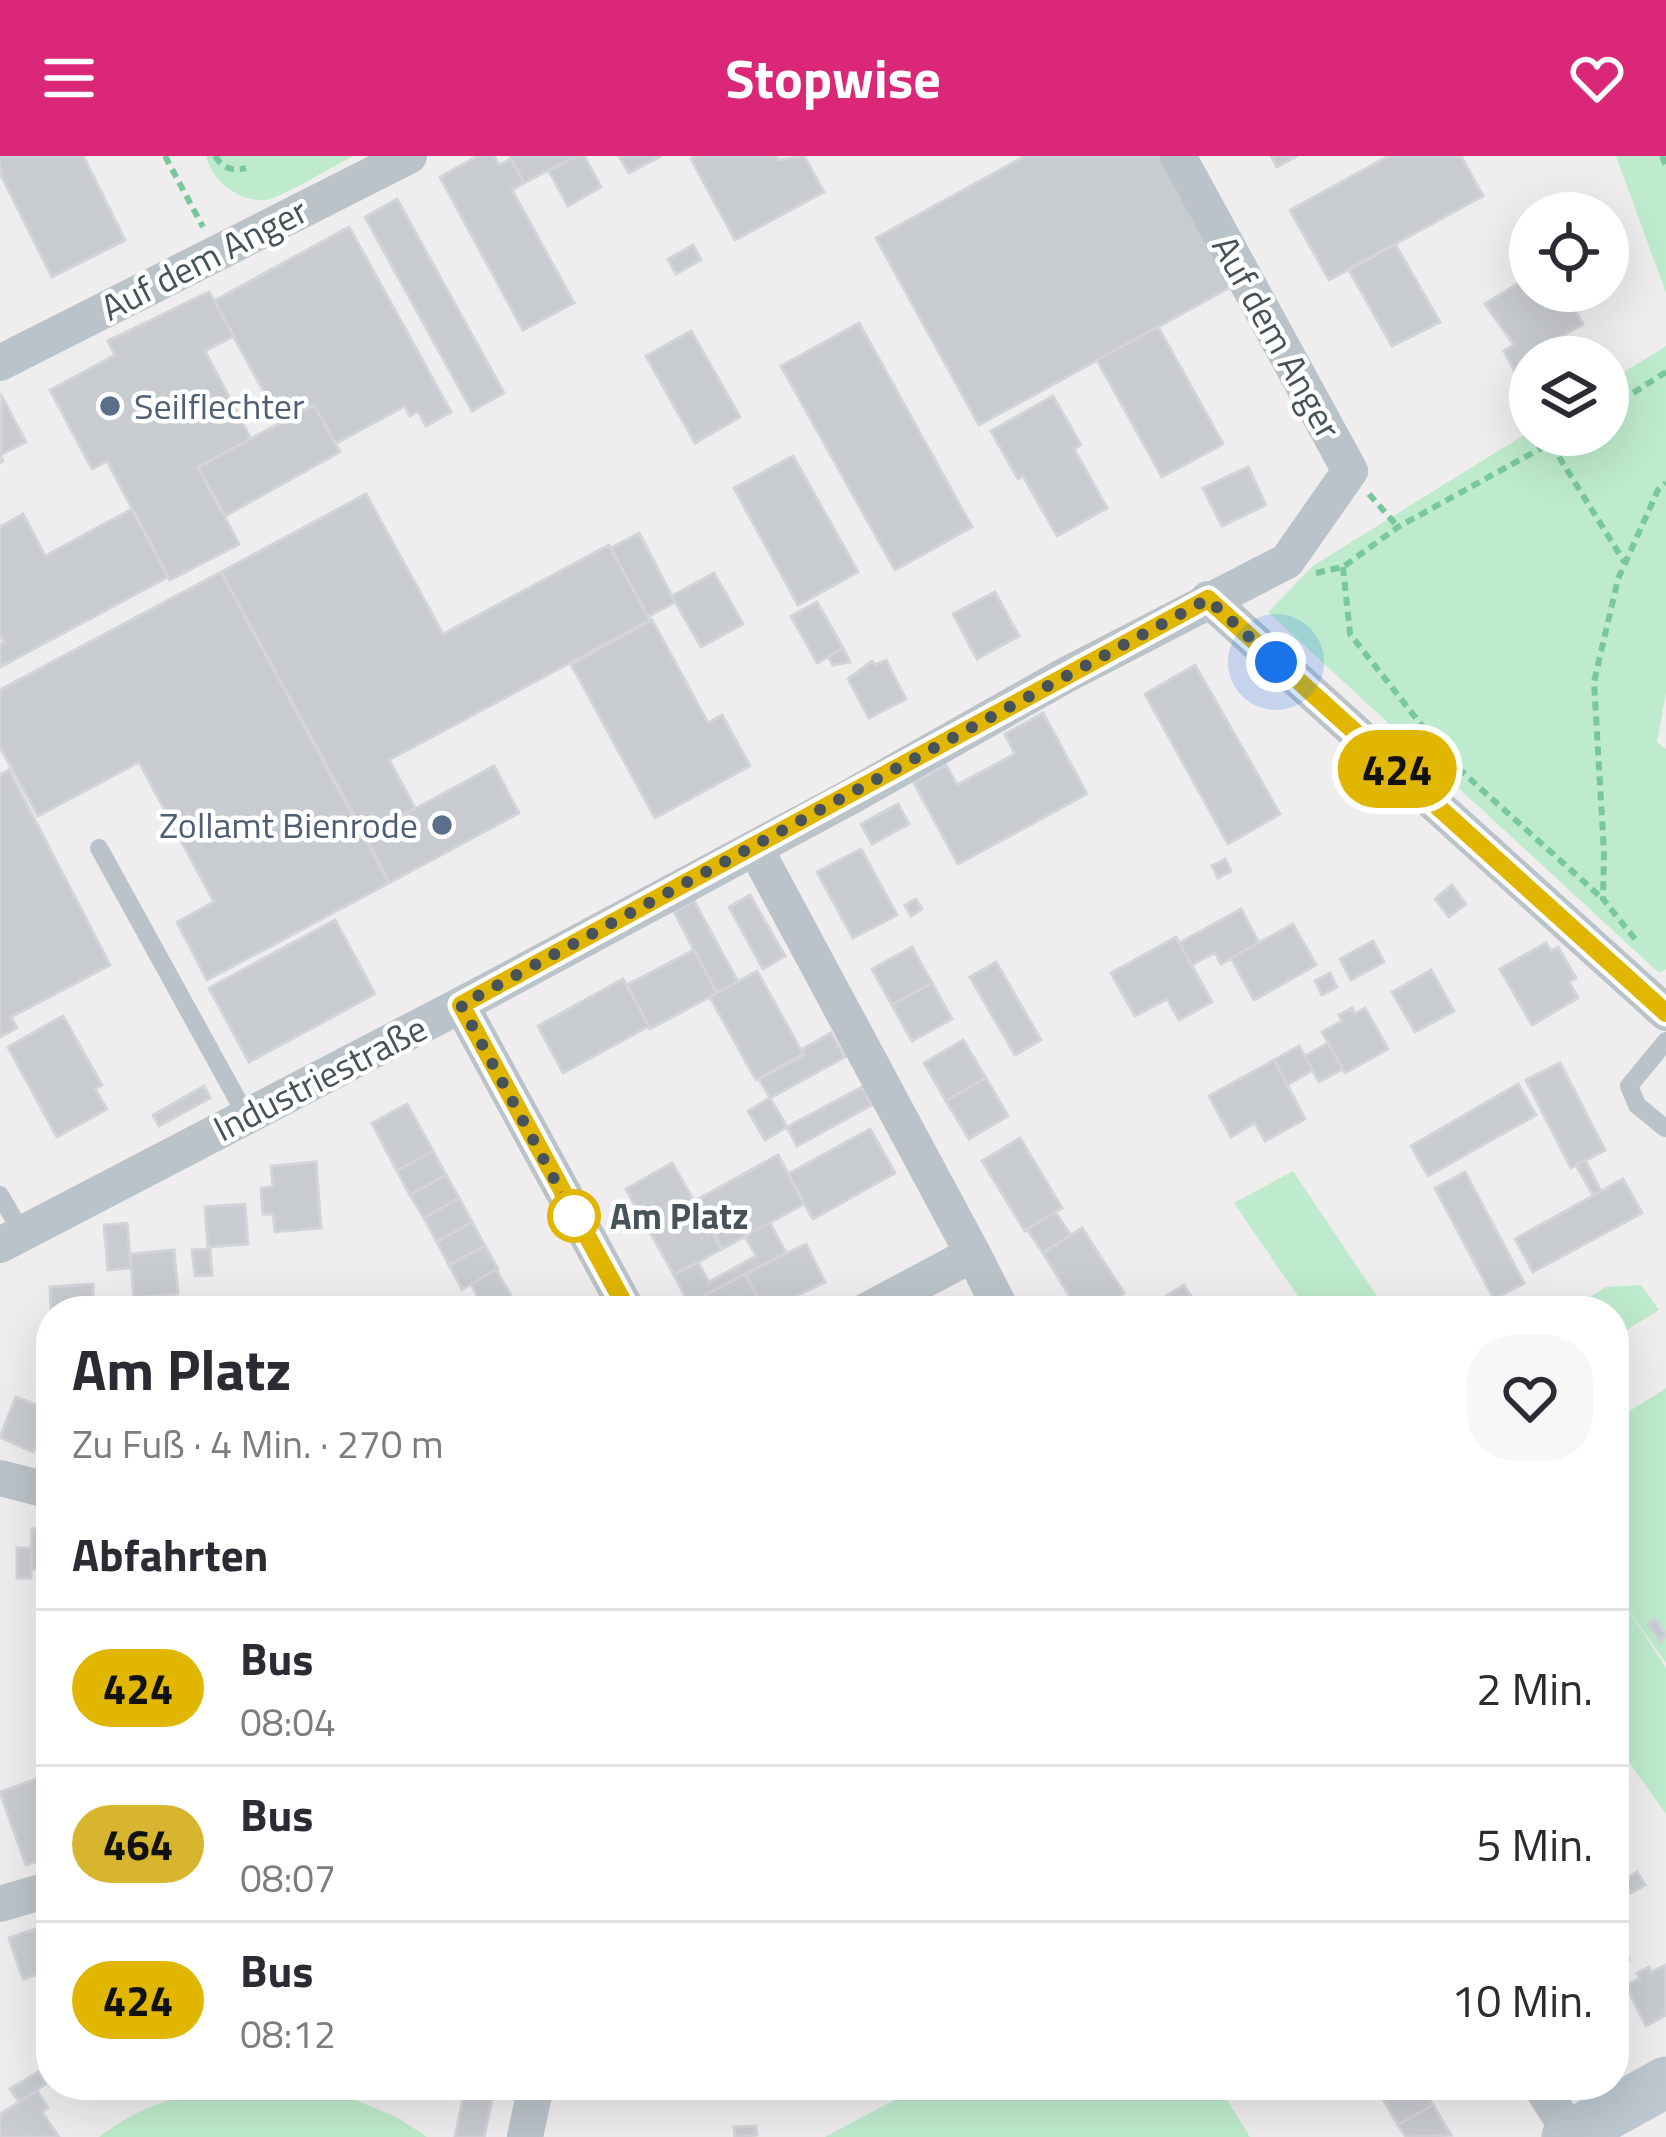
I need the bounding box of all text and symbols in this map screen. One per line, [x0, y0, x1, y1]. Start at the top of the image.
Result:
text: Stopwise [725, 37, 941, 119]
icon: menu [36, 45, 102, 111]
icon: heart [1564, 45, 1630, 111]
street label: Auf dem Anger [91, 183, 317, 334]
map controls [1509, 192, 1629, 456]
button: locate [1509, 192, 1629, 312]
street label: Auf dem Anger [1199, 225, 1356, 449]
button: layers [1509, 336, 1629, 456]
place label: Seilflechter [134, 378, 305, 433]
marker: Seilflechter [97, 393, 123, 419]
your location [1246, 632, 1306, 692]
line badge: 424 [1328, 730, 1466, 808]
text: 424 [1362, 737, 1432, 801]
place label: Zollamt Bienrode [159, 797, 418, 852]
marker: Zollamt Bienrode [429, 812, 455, 838]
street label: Industriestraße [203, 1000, 436, 1155]
place label: Am Platz [610, 1188, 749, 1243]
marker: Am Platz [549, 1191, 599, 1241]
text: Am Platz [72, 1325, 291, 1412]
button: heart [1467, 1335, 1593, 1461]
text: Zu Fuß · 4 Min. · 270 m [72, 1414, 444, 1473]
text: Abfahrten [72, 1520, 268, 1588]
text: Bus [240, 1624, 314, 1692]
text: 2 Min. [1476, 1654, 1593, 1722]
text: 424 [103, 1656, 173, 1720]
text: 08:04 [240, 1692, 336, 1751]
text: Bus [240, 1780, 314, 1848]
text: 5 Min. [1476, 1810, 1593, 1878]
text: 464 [103, 1812, 173, 1876]
text: 08:07 [240, 1848, 336, 1907]
text: Bus [240, 1936, 314, 2004]
text: 10 Min. [1451, 1966, 1593, 2034]
text: 424 [103, 1968, 173, 2032]
text: 08:12 [240, 2004, 336, 2063]

